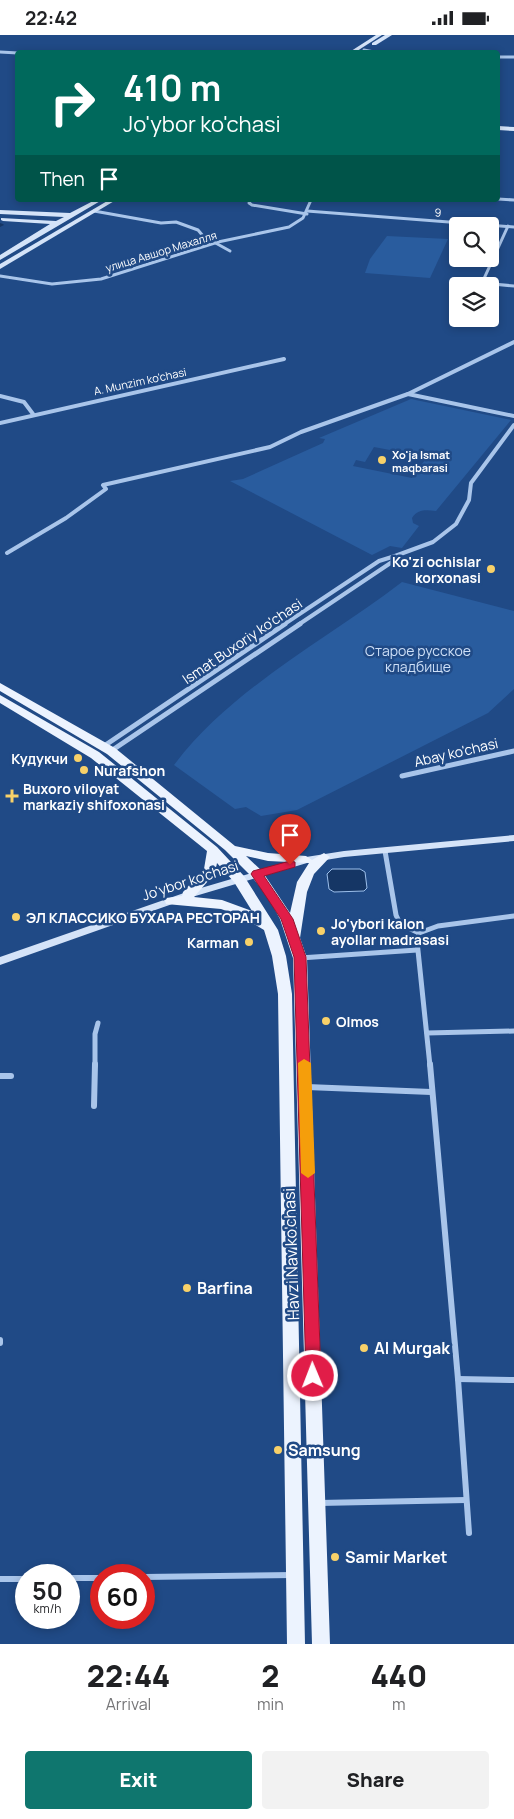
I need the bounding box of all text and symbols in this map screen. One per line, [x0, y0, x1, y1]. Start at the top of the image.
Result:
text: 22:42 [25, 5, 77, 31]
text: 410 m [123, 64, 221, 112]
icon: right [40, 70, 105, 135]
text: Jo'ybor ko'chasi [123, 109, 281, 139]
icon: arrive [95, 165, 123, 193]
text: Then [40, 166, 85, 192]
street label: 9 [434, 204, 442, 220]
map controls [449, 217, 499, 327]
button: search [449, 217, 499, 267]
street label: улица Авшор Махалля [104, 227, 218, 275]
button: layers [449, 277, 499, 327]
street label: A. Munzim ko'chasi [92, 364, 188, 398]
place label: Xo'ja Ismat maqbarasi [392, 447, 450, 475]
marker: Xo'ja Ismat maqbarasi [376, 454, 388, 466]
place label: Ko'zi ochislar korxonasi [392, 552, 481, 587]
marker: Ko'zi ochislar korxonasi [485, 563, 497, 575]
street label: Ismat Buxoriy ko'chasi [178, 594, 306, 688]
park label: Старое русское кладбище [365, 641, 471, 676]
street label: Abay ko'chasi [412, 733, 500, 771]
place label: Кудукчи [11, 749, 68, 768]
marker: Кудукчи [72, 752, 84, 764]
place label: Nurafshon [94, 761, 165, 780]
marker: Nurafshon [78, 764, 90, 776]
place label: Buxoro viloyat markaziy shifoxonasi [23, 779, 165, 814]
marker: Buxoro viloyat markaziy shifoxonasi [5, 789, 19, 803]
pin [269, 814, 311, 865]
icon: arrive [276, 821, 304, 849]
street label: Jo'ybor ko'chasi [139, 855, 241, 905]
place label: ЭЛ КЛАССИКО БУХАРА РЕСТОРАН [26, 908, 260, 927]
marker: ЭЛ КЛАССИКО БУХАРА РЕСТОРАН [10, 911, 22, 923]
place label: Jo'ybori kalon ayollar madrasasi [331, 914, 449, 949]
marker: Jo'ybori kalon ayollar madrasasi [315, 925, 327, 937]
place label: Karman [187, 933, 239, 952]
marker: Karman [243, 936, 255, 948]
place label: Olmos [336, 1012, 379, 1031]
marker: Olmos [320, 1015, 332, 1027]
street label: Havzi Nav ko'chasi [278, 1187, 304, 1321]
place label: Barfina [197, 1277, 253, 1299]
marker: Barfina [181, 1282, 193, 1294]
place label: Al Murgak [374, 1337, 450, 1359]
marker: Al Murgak [358, 1342, 370, 1354]
position arrow [286, 1349, 338, 1401]
place label: Samsung [288, 1439, 361, 1461]
marker: Samsung [272, 1444, 284, 1456]
place label: Samir Market [345, 1546, 448, 1568]
marker: Samir Market [329, 1551, 341, 1563]
speed limit sign: 60 [90, 1564, 155, 1629]
text: 50 [32, 1573, 63, 1608]
text: km/h [34, 1600, 61, 1617]
text: 22:44 [87, 1655, 170, 1696]
text: 2 [261, 1655, 279, 1696]
text: 440 [371, 1655, 427, 1696]
text: Arrival [106, 1693, 151, 1715]
text: min [257, 1693, 284, 1715]
text: m [392, 1693, 406, 1715]
button: Exit [25, 1751, 252, 1809]
button: Share [262, 1751, 489, 1809]

